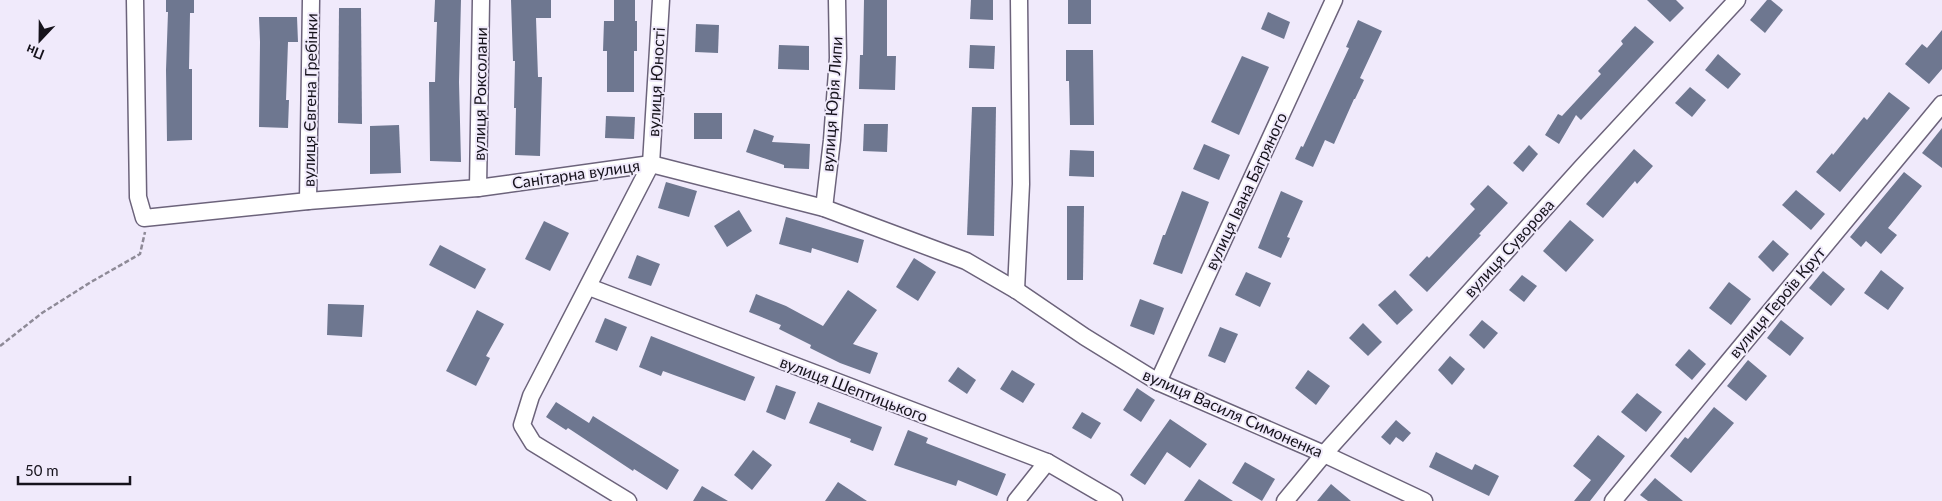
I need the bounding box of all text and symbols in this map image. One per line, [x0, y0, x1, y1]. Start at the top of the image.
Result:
street label: вулиця Євгена Гребінки [298, 13, 321, 187]
north arrow [15, 15, 65, 65]
street label: вулиця Роксолани [469, 27, 490, 161]
street label: вулиця Юності [643, 27, 668, 137]
street label: вулиця Юрія Липи [817, 36, 846, 172]
text: Пн [23, 41, 47, 64]
street label: вулиця Івана Багряного [1201, 109, 1290, 272]
street label: Санітарна вулиця [511, 155, 641, 192]
street label: вулиця Суворова [1460, 195, 1558, 300]
street label: вулиця Героїв Крут [1725, 242, 1829, 361]
street label: вулиця Шептицького [778, 352, 931, 426]
street label: вулиця Василя Симоненка [1140, 364, 1326, 461]
scale bar [18, 454, 130, 486]
text: 50 m [25, 461, 59, 479]

